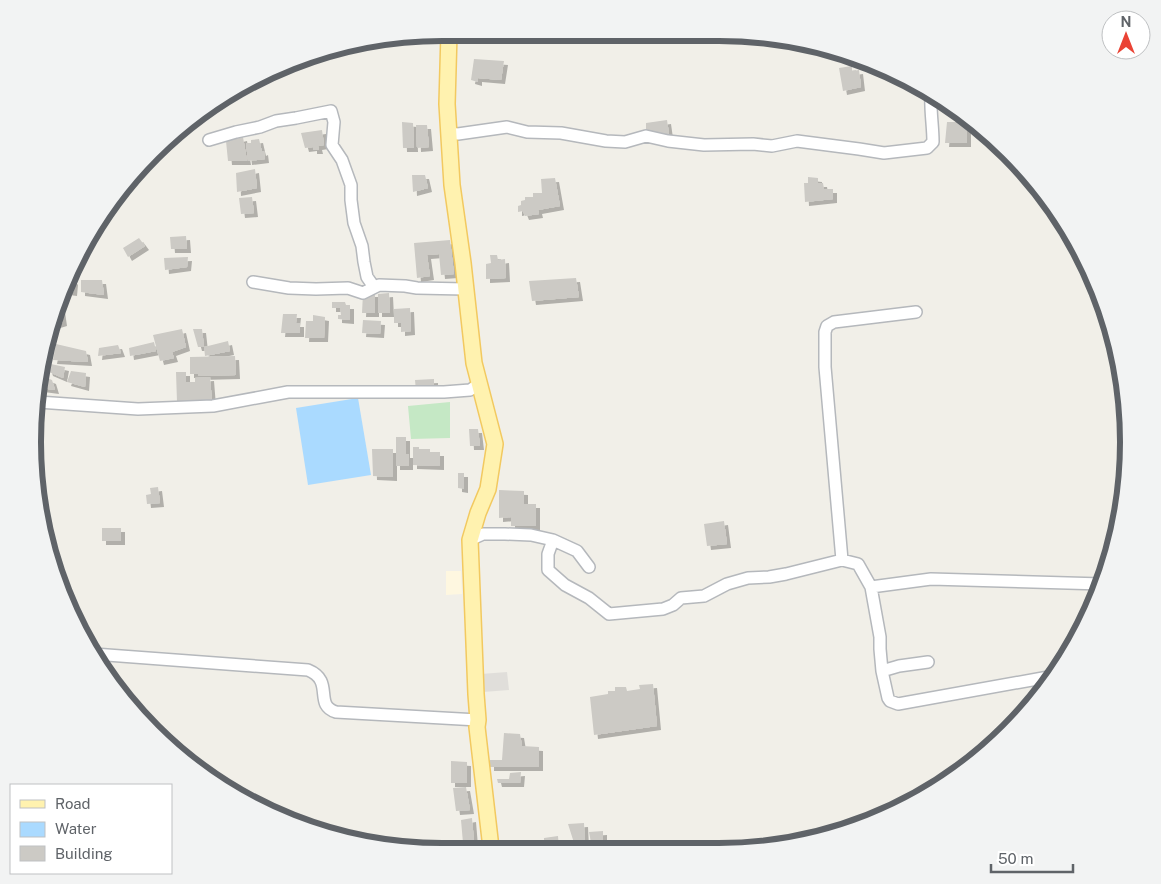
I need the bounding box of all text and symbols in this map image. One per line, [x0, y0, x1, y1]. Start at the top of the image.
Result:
north arrow [1101, 10, 1151, 60]
text: N [1121, 14, 1131, 30]
legend [10, 784, 172, 874]
text: Road [55, 795, 91, 812]
text: Water [55, 820, 97, 837]
scale bar [991, 842, 1074, 874]
text: Building [55, 845, 113, 862]
text: 50 m [998, 850, 1033, 867]

